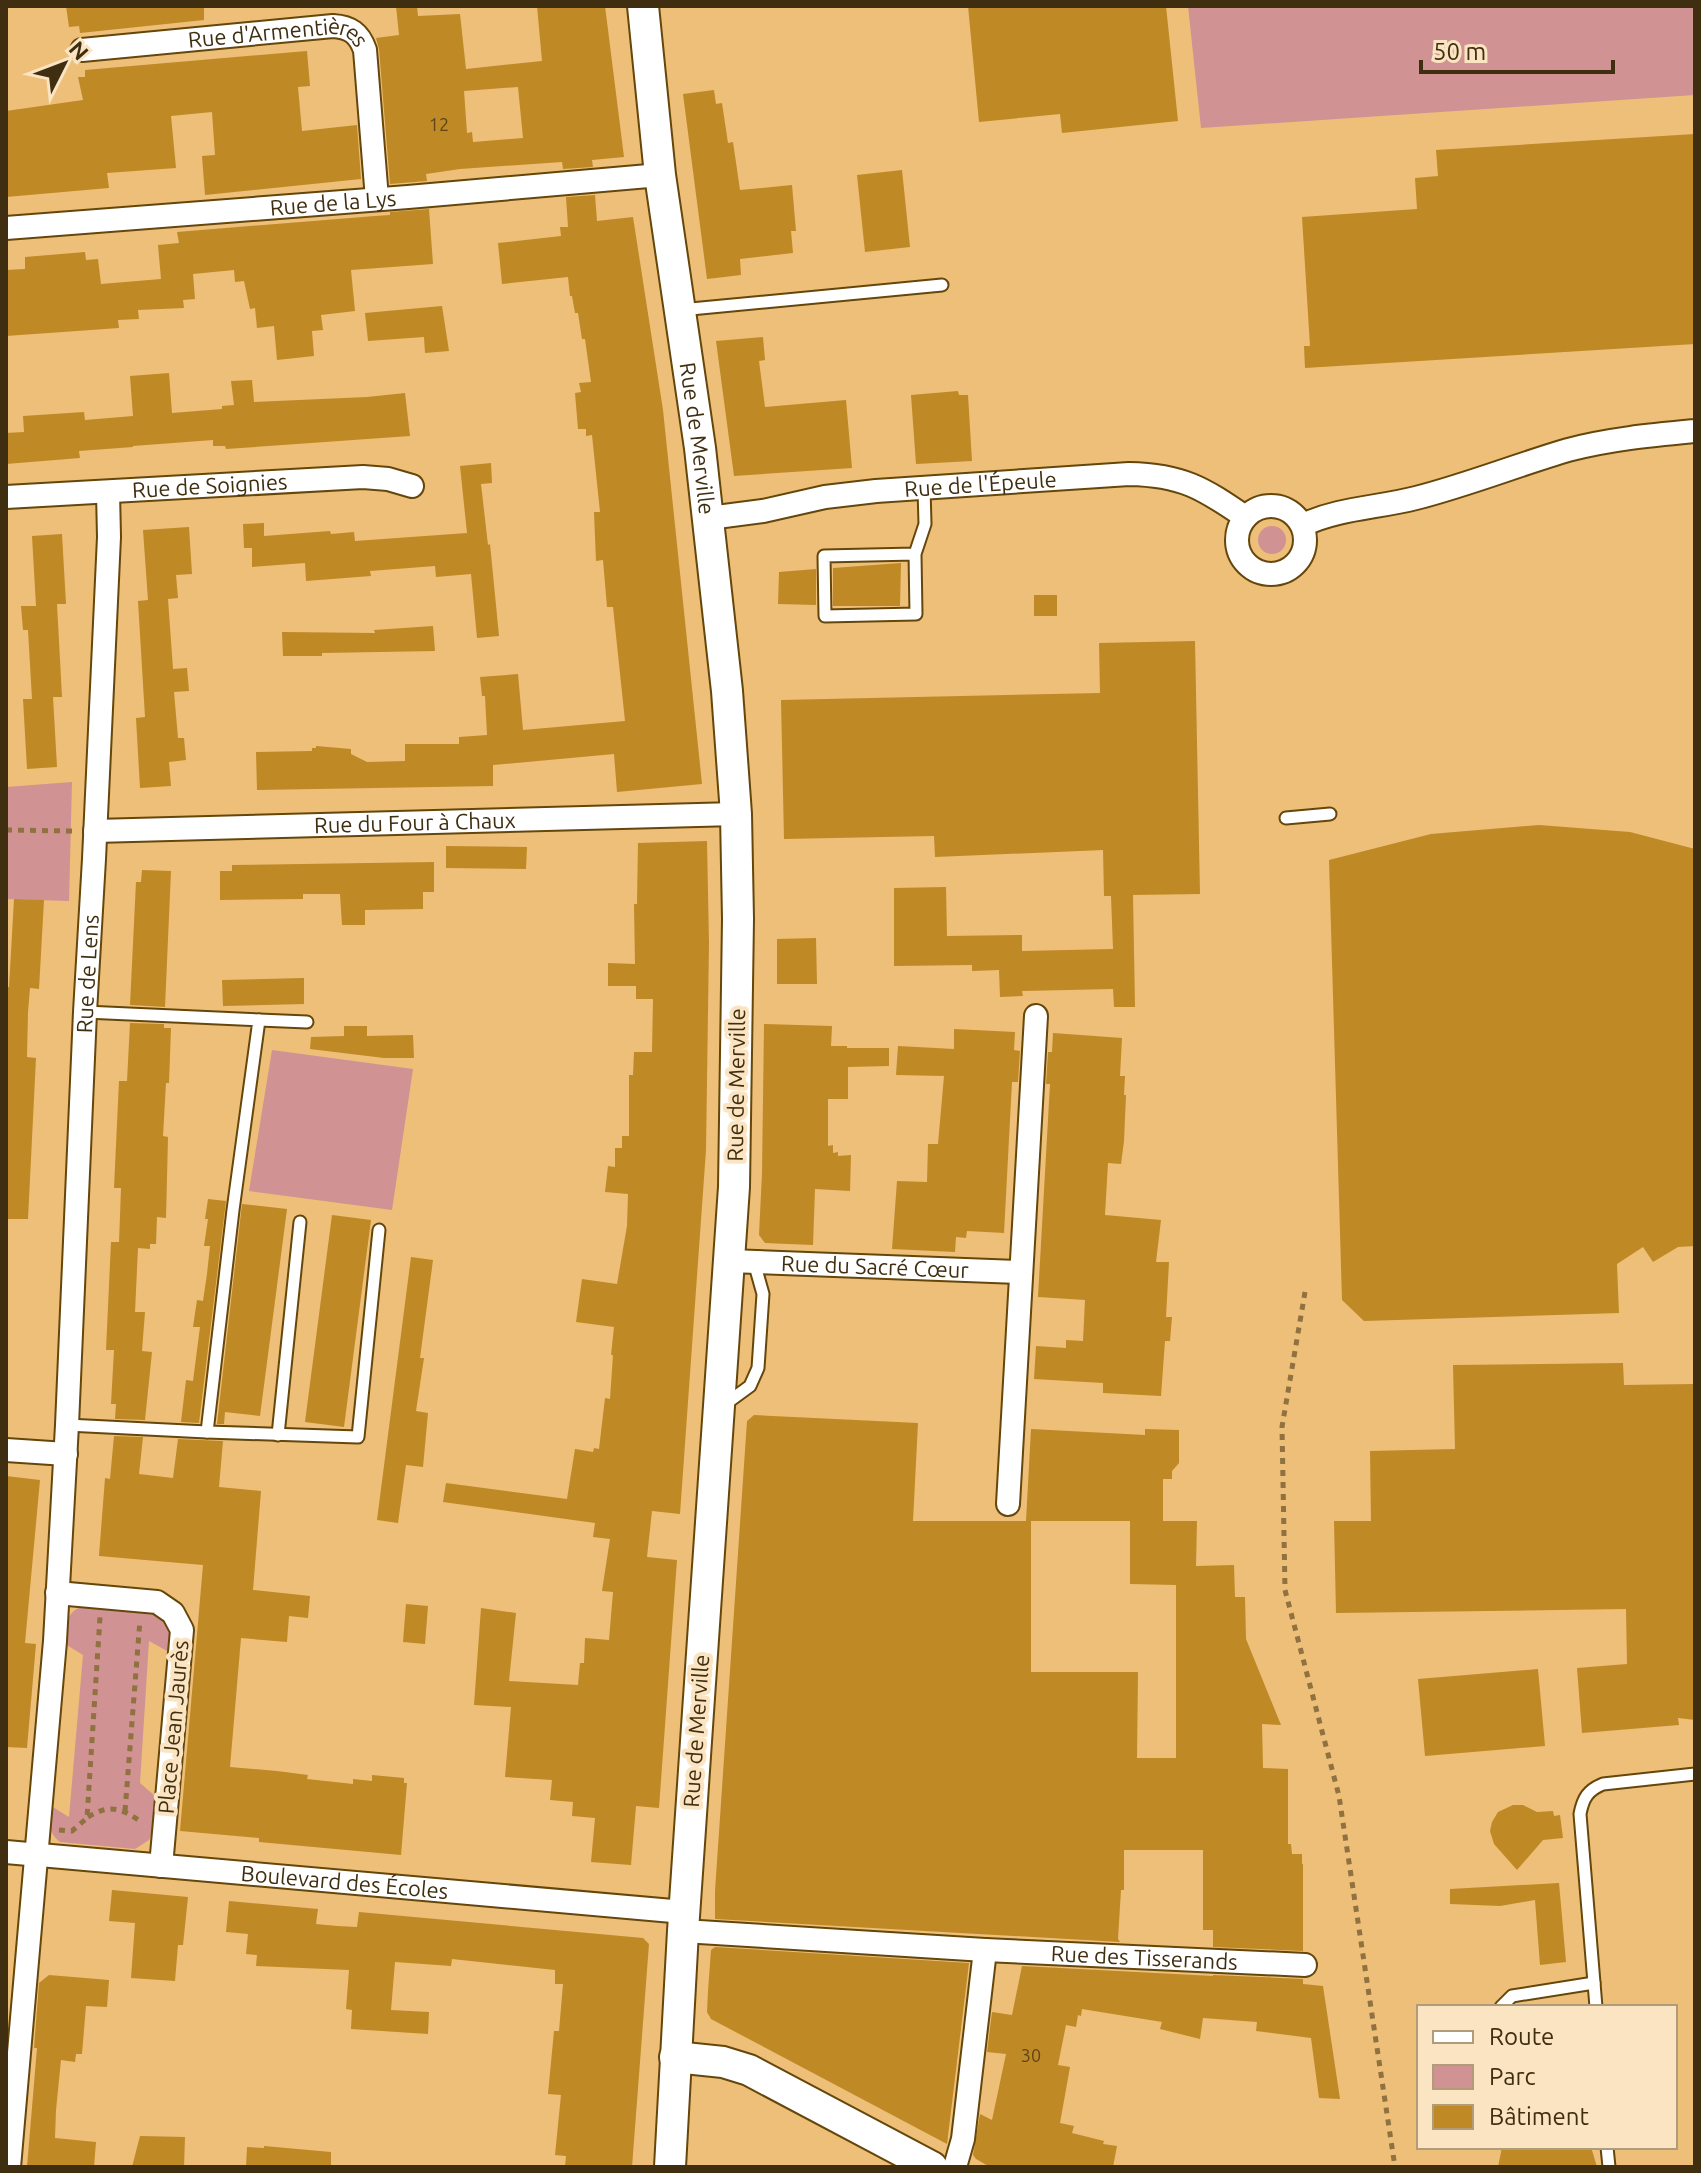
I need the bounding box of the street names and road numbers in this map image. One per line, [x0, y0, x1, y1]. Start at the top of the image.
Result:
street label: Rue d'Armentières [187, 13, 374, 52]
street label: Rue de la Lys [269, 185, 397, 220]
street label: Rue de Merville [676, 361, 720, 516]
street label: Rue de l'Épeule [903, 466, 1057, 501]
street label: Rue de Soignies [131, 468, 288, 502]
street label: Rue du Four à Chaux [314, 807, 516, 837]
street label: Rue de Lens [71, 914, 103, 1034]
street label: Rue de Merville [722, 1008, 749, 1162]
street label: Rue du Sacré Cœur [781, 1250, 970, 1282]
street label: Place Jean Jaurès [152, 1639, 193, 1815]
street label: Rue de Merville [678, 1654, 713, 1808]
street label: Boulevard des Écoles [240, 1860, 449, 1903]
street label: Rue des Tisserands [1050, 1940, 1238, 1974]

